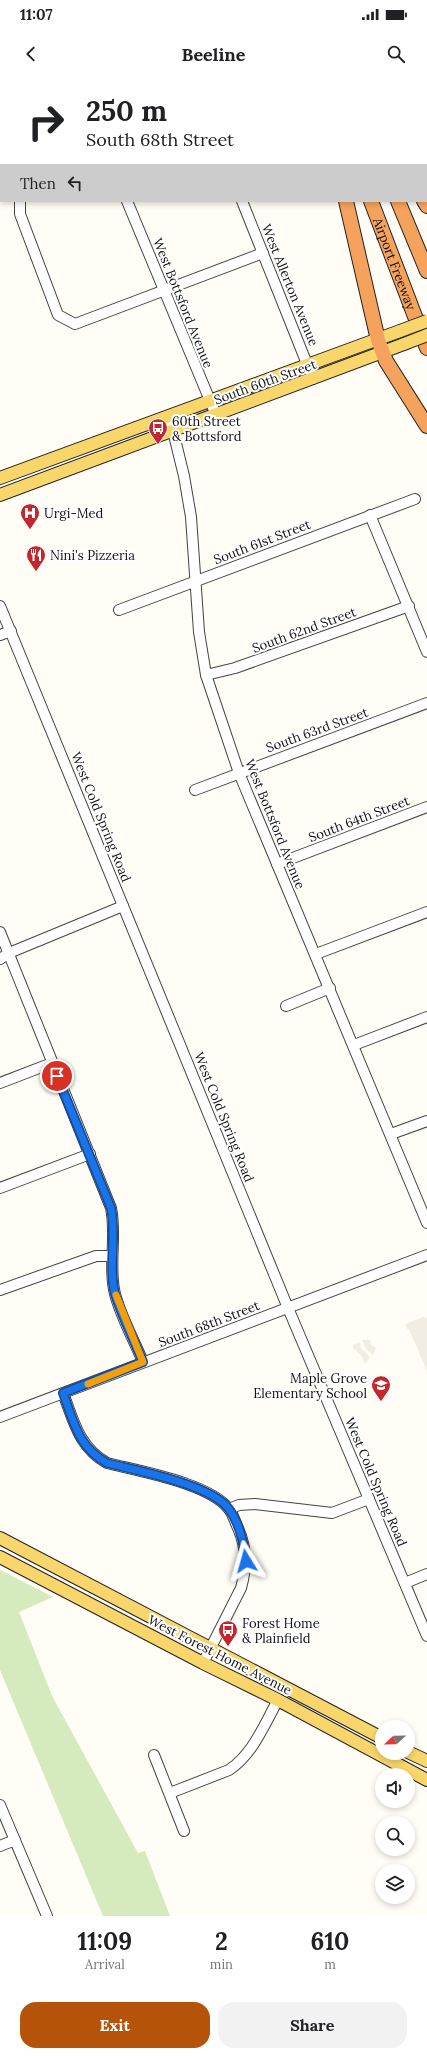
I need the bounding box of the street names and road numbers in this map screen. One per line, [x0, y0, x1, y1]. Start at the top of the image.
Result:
street label: Airport Freeway [369, 214, 420, 312]
street label: West Allerton Avenue [258, 222, 322, 348]
street label: West Bottsford Avenue [149, 236, 217, 370]
street label: South 60th Street [212, 356, 318, 408]
street label: South 61st Street [211, 516, 313, 568]
street label: South 62nd Street [250, 603, 358, 657]
street label: South 63rd Street [264, 704, 370, 756]
street label: West Cold Spring Road [67, 750, 135, 885]
street label: West Bottsford Avenue [241, 757, 309, 891]
street label: South 64th Street [306, 792, 412, 846]
street label: West Cold Spring Road [190, 1050, 258, 1185]
street label: South 68th Street [156, 1297, 262, 1351]
street label: West Cold Spring Road [341, 1415, 411, 1549]
street label: West Forest Home Avenue [145, 1611, 295, 1699]

